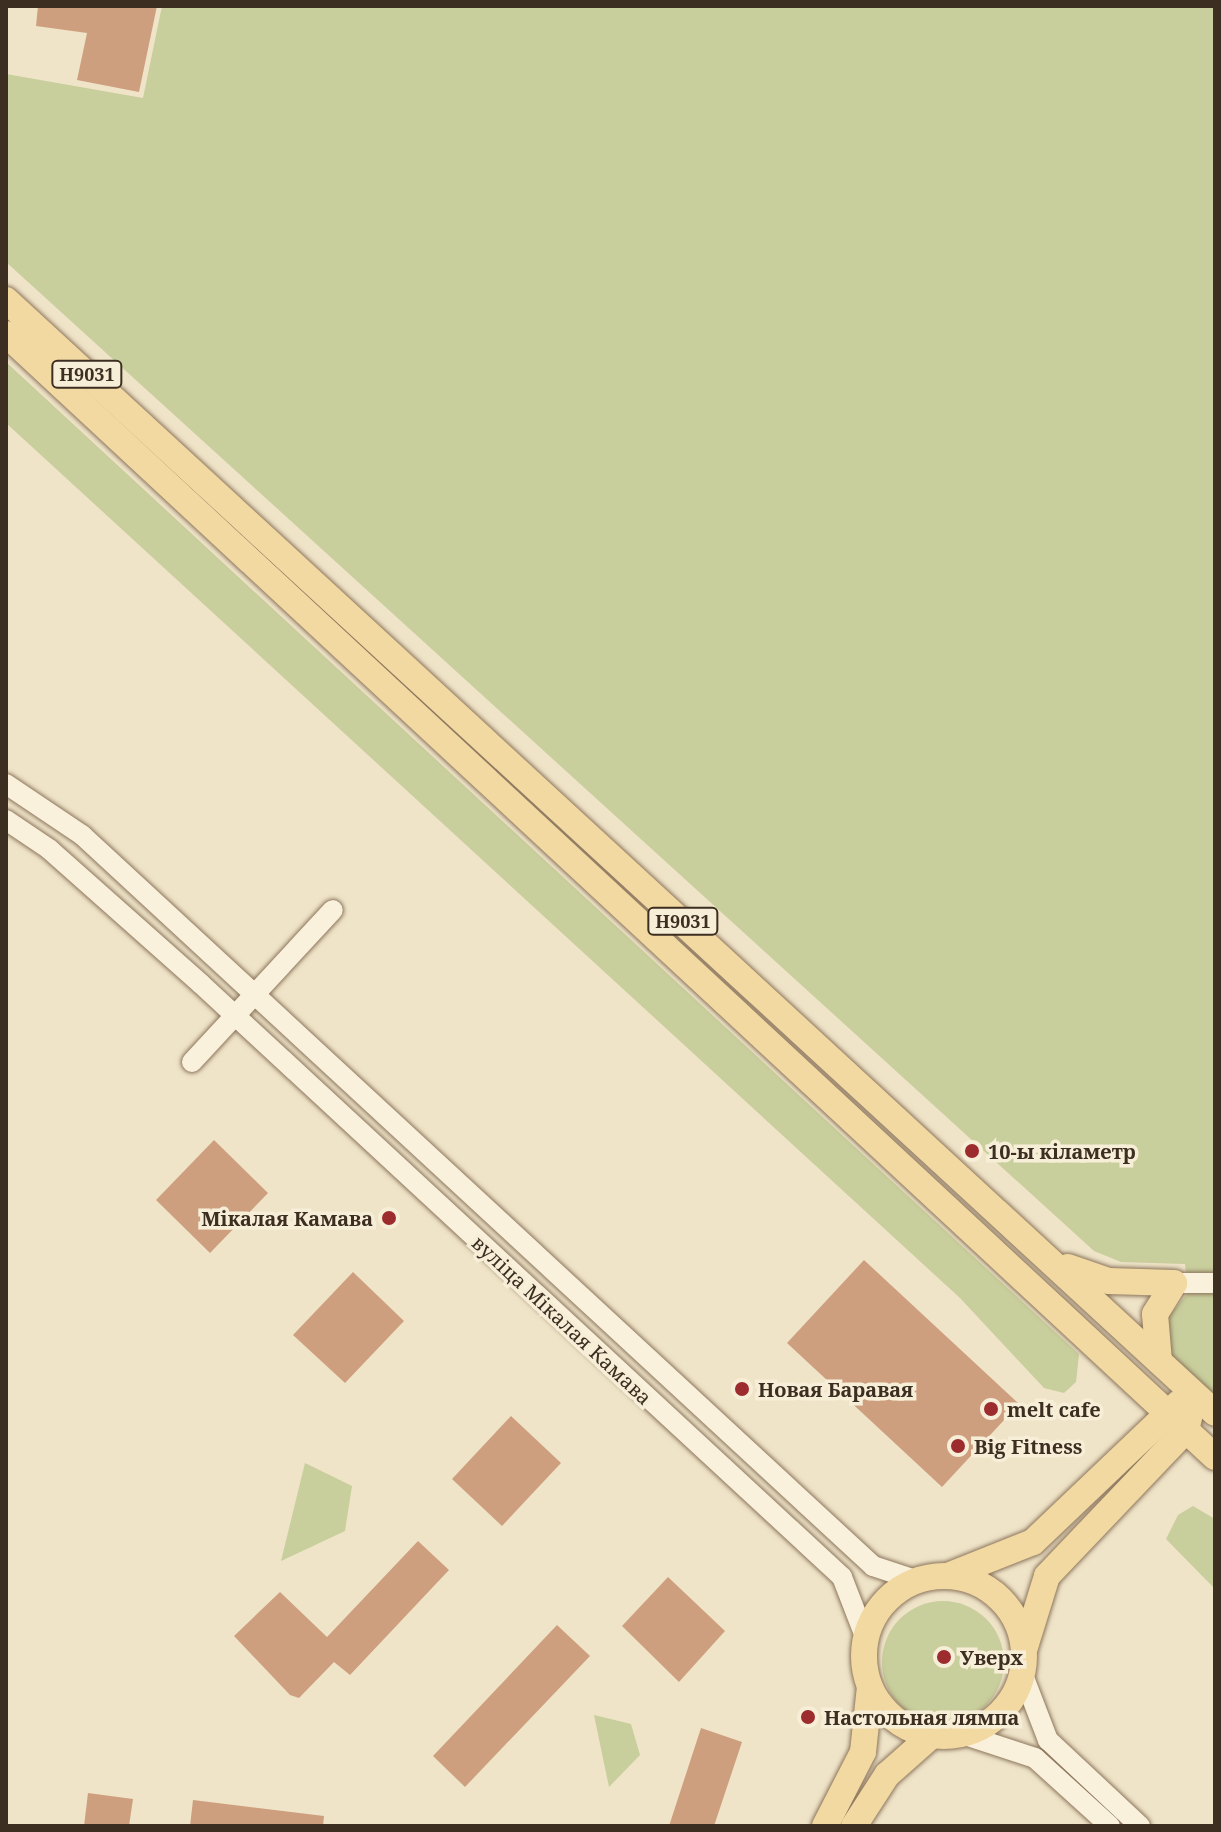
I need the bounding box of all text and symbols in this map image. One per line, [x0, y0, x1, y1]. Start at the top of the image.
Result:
road number: Н9031 [51, 360, 123, 388]
road number: Н9031 [647, 907, 719, 935]
place label: 10-ы кіламетр [988, 1139, 1136, 1163]
marker: 10-ы кіламетр [963, 1142, 981, 1160]
place label: Мікалая Камава [201, 1206, 373, 1230]
marker: Мікалая Камава [380, 1209, 398, 1227]
street label: вуліца Мікалая Камава [467, 1231, 657, 1409]
place label: Новая Баравая [758, 1377, 913, 1401]
marker: Новая Баравая [733, 1380, 751, 1398]
place label: melt cafe [1007, 1397, 1101, 1421]
marker: melt cafe [982, 1400, 1000, 1418]
place label: Big Fitness [974, 1434, 1082, 1458]
marker: Big Fitness [949, 1437, 967, 1455]
place label: Уверх [960, 1645, 1023, 1669]
marker: Уверх [935, 1648, 953, 1666]
place label: Настольная лямпа [824, 1705, 1019, 1729]
marker: Настольная лямпа [799, 1708, 817, 1726]

